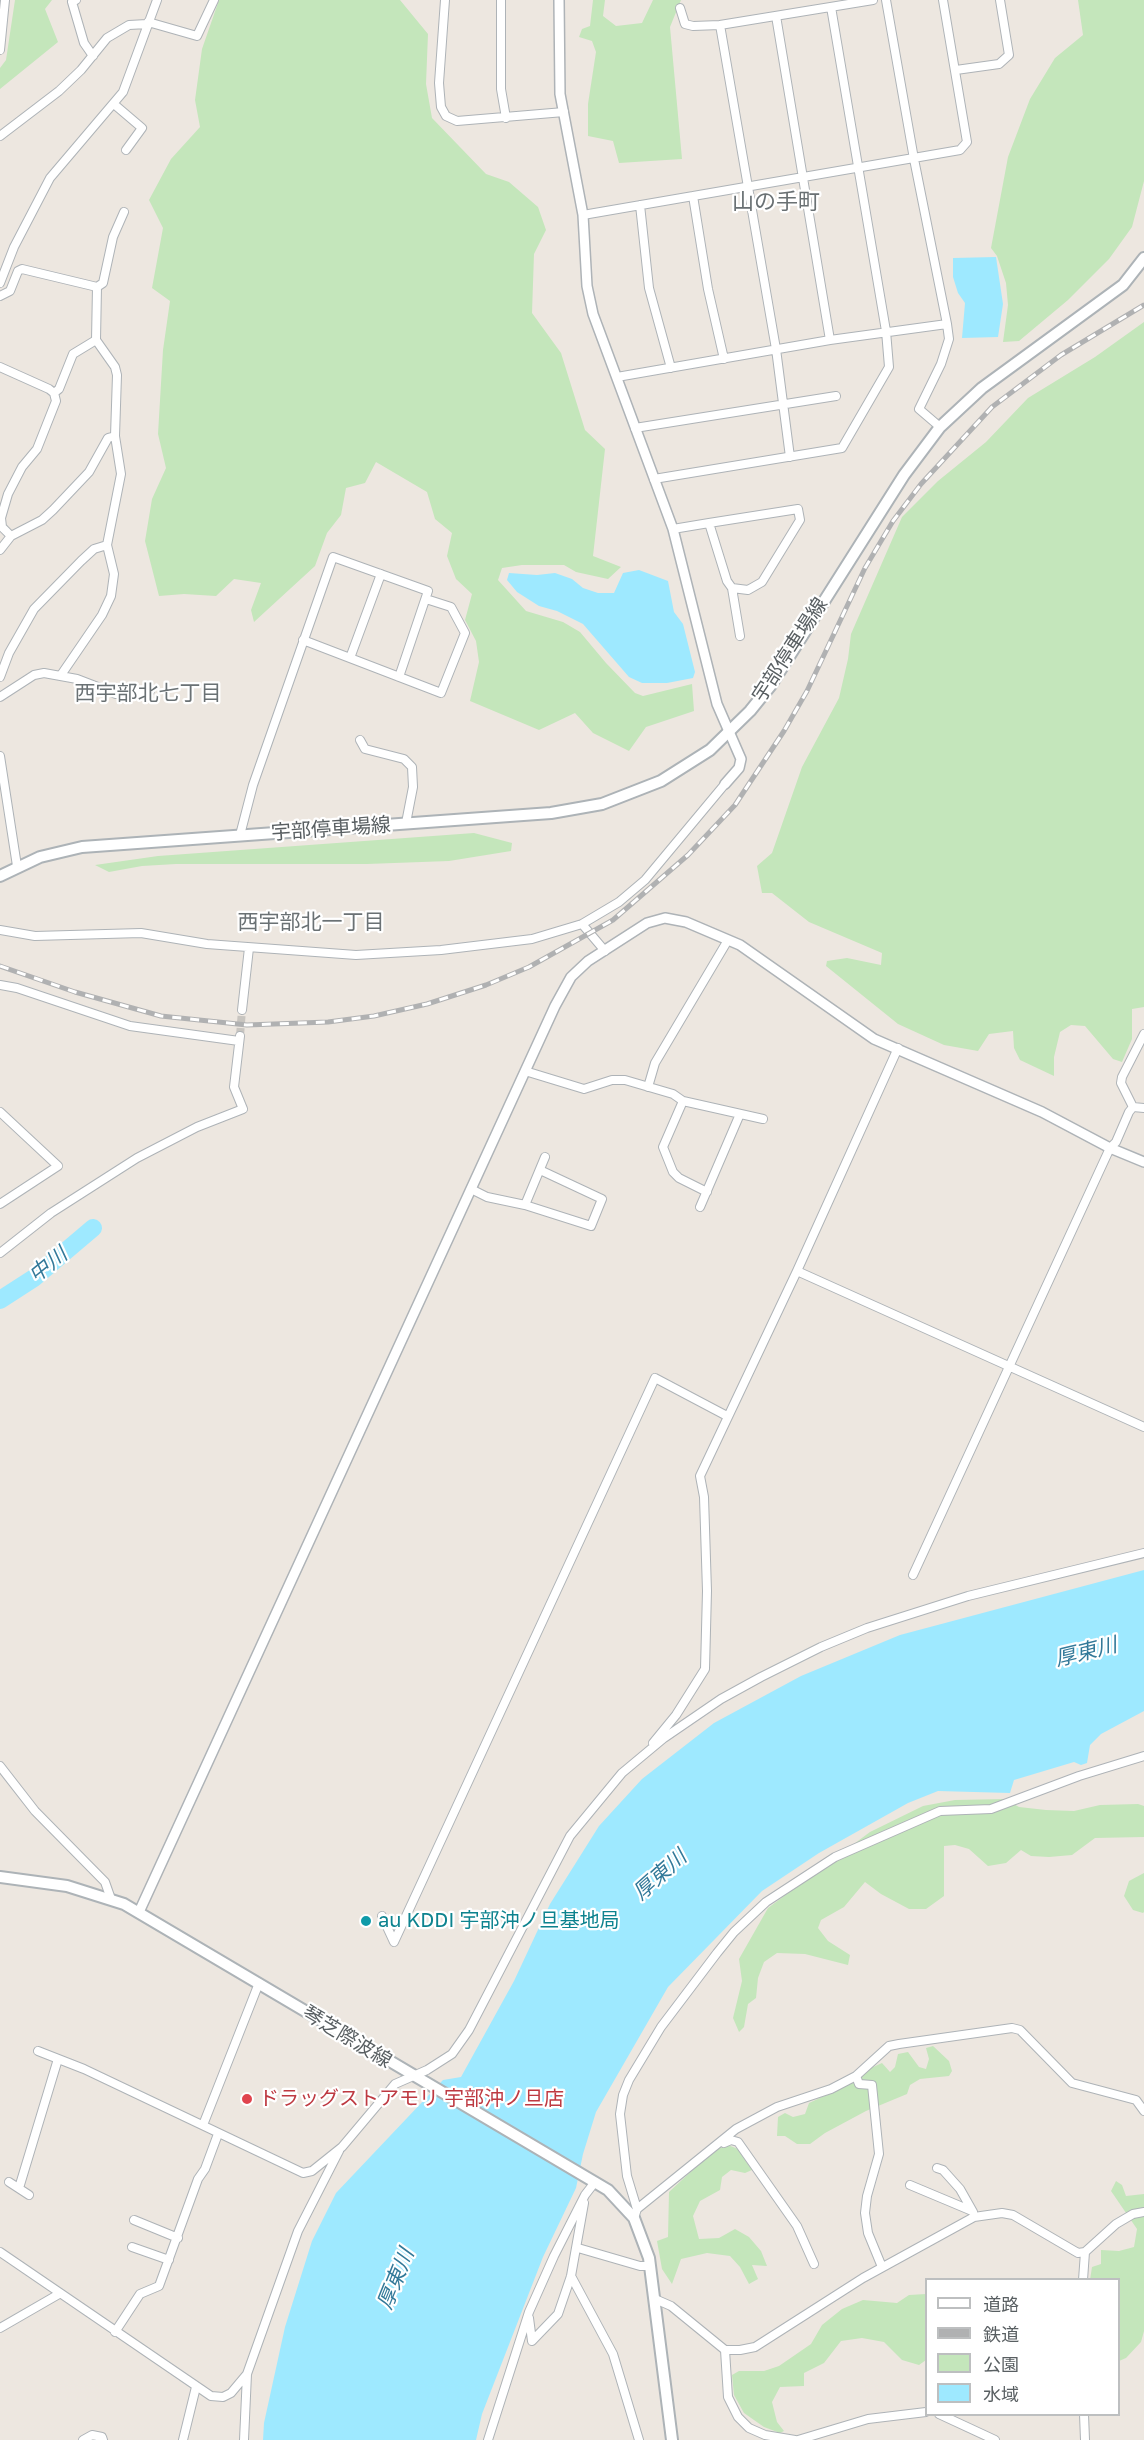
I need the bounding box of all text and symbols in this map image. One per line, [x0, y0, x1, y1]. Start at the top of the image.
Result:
district label: 山の手町 [732, 189, 820, 215]
street label: 宇部停車場線 [747, 593, 833, 707]
district label: 西宇部北七丁目 [75, 680, 221, 706]
street label: 宇部停車場線 [270, 813, 392, 845]
district label: 西宇部北一丁目 [238, 909, 384, 935]
water label: 中川 [24, 1242, 72, 1288]
water label: 厚東川 [1052, 1632, 1120, 1672]
water label: 厚東川 [628, 1845, 692, 1905]
place label: au KDDI 宇部沖ノ旦基地局 [378, 1909, 619, 1933]
marker: au KDDI 宇部沖ノ旦基地局 [359, 1914, 373, 1928]
street label: 琴芝際波線 [298, 2001, 396, 2073]
place label: ドラッグストアモリ 宇部沖ノ旦店 [259, 2087, 564, 2111]
marker: ドラッグストアモリ 宇部沖ノ旦店 [240, 2092, 254, 2106]
water label: 厚東川 [373, 2245, 419, 2313]
legend [925, 2278, 1120, 2416]
text: 道路 [983, 2293, 1019, 2315]
text: 鉄道 [983, 2323, 1019, 2345]
text: 公園 [983, 2353, 1019, 2375]
text: 水域 [983, 2383, 1019, 2405]

